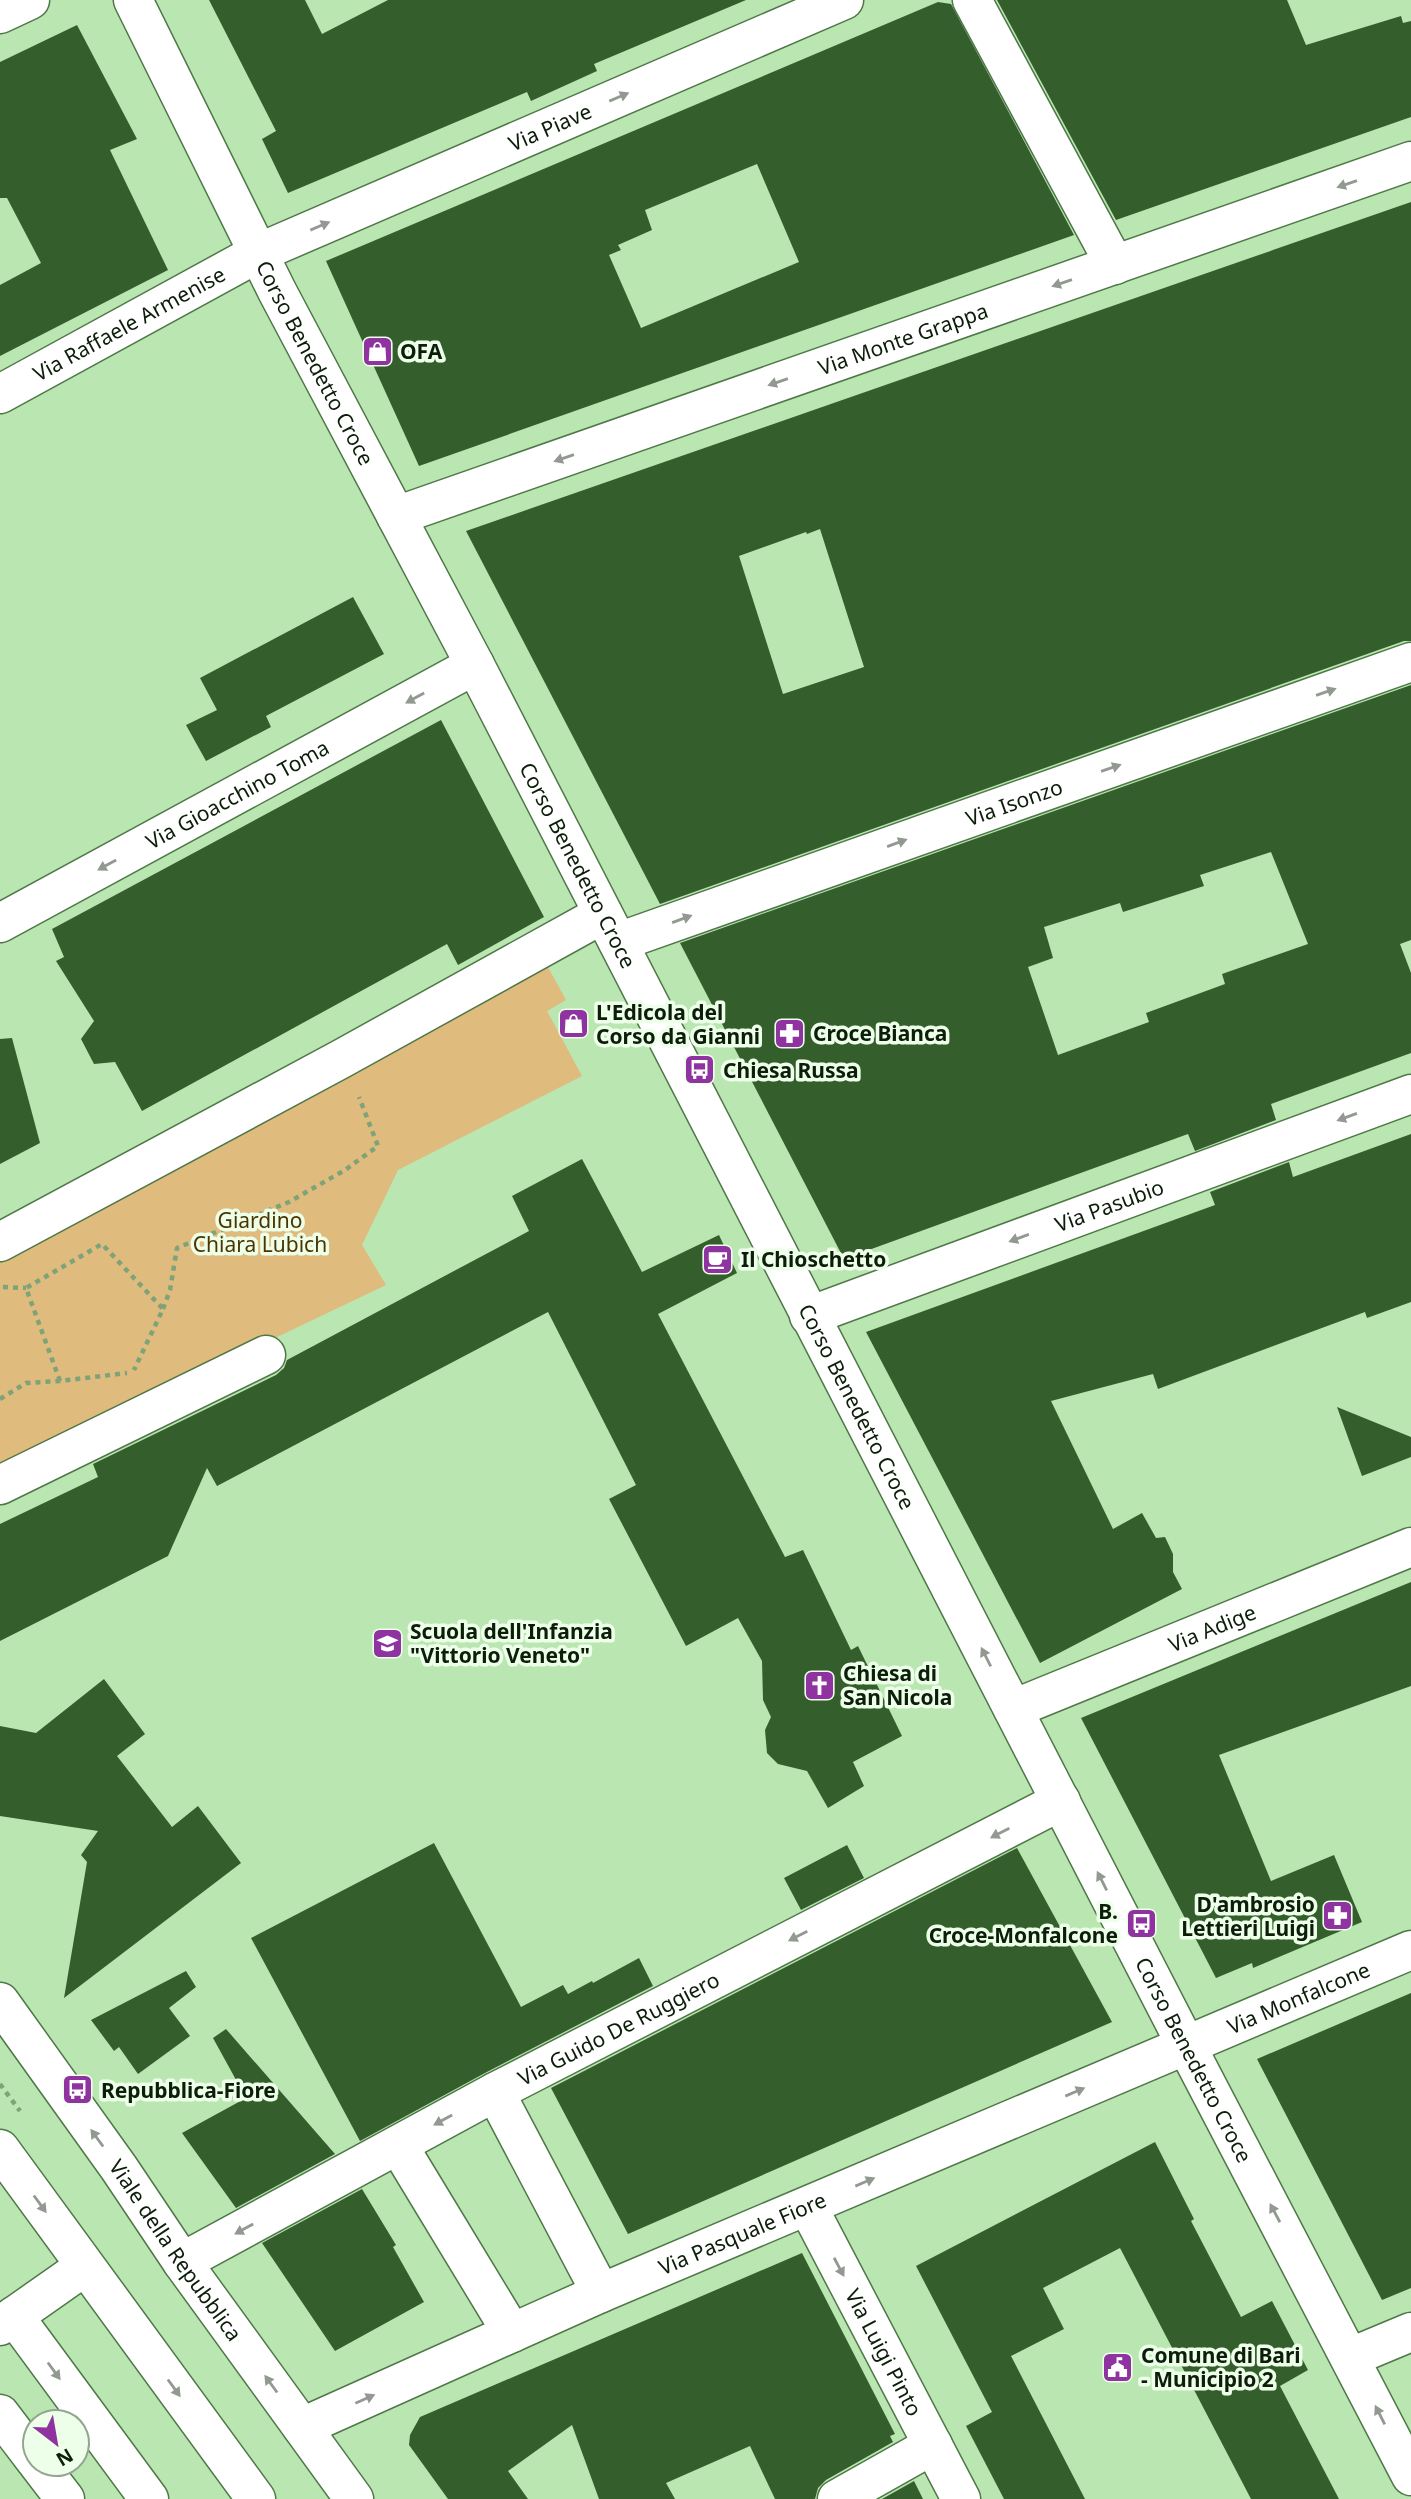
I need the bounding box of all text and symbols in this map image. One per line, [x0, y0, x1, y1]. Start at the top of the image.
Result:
one-way arrow [609, 91, 629, 103]
street label: Via Piave [504, 97, 596, 157]
one-way arrow [1336, 179, 1357, 190]
one-way arrow [310, 220, 331, 231]
street label: Corso Benedetto Croce [250, 256, 381, 470]
street label: Via Raffaele Armenise [28, 260, 230, 387]
one-way arrow [1052, 278, 1073, 289]
street label: Via Monte Grappa [814, 296, 991, 381]
shop icon: OFA [360, 334, 394, 368]
place label: OFA [400, 337, 443, 365]
one-way arrow [768, 377, 789, 388]
one-way arrow [553, 452, 574, 463]
one-way arrow [1315, 686, 1336, 697]
one-way arrow [405, 692, 425, 704]
street label: Via Gioacchino Toma [141, 733, 334, 855]
street label: Corso Benedetto Croce [514, 758, 643, 973]
one-way arrow [1101, 762, 1122, 773]
street label: Via Isonzo [962, 772, 1066, 832]
one-way arrow [886, 837, 907, 848]
one-way arrow [98, 859, 117, 871]
one-way arrow [672, 913, 693, 924]
place label: L'Edicola del Corso da Gianni [596, 998, 760, 1050]
shop icon: L'Edicola del Corso da Gianni [556, 1007, 590, 1041]
pharmacy icon: Croce Bianca [773, 1016, 807, 1050]
place label: Croce Bianca [813, 1019, 947, 1047]
bus stop icon: Chiesa Russa [683, 1053, 717, 1087]
place label: Chiesa Russa [723, 1056, 859, 1084]
one-way arrow [1336, 1112, 1357, 1123]
street label: Via Pasubio [1051, 1172, 1168, 1238]
park label: Giardino Chiara Lubich [193, 1206, 327, 1258]
one-way arrow [1008, 1233, 1029, 1244]
cafe icon: Il Chioschetto [701, 1242, 735, 1276]
place label: Il Chioschetto [741, 1245, 886, 1273]
street label: Corso Benedetto Croce [792, 1299, 922, 1514]
street label: Via Adige [1164, 1598, 1260, 1658]
place label: Scuola dell'Infanzia "Vittorio Veneto" [410, 1617, 613, 1669]
school or university icon: Scuola dell'Infanzia "Vittorio Veneto" [370, 1626, 404, 1660]
one-way arrow [981, 1647, 992, 1667]
place label: Chiesa di San Nicola [843, 1659, 952, 1711]
church icon: Chiesa di San Nicola [803, 1668, 837, 1702]
one-way arrow [990, 1827, 1010, 1838]
one-way arrow [1096, 1871, 1107, 1891]
place label: D'ambrosio Lettieri Luigi [1181, 1890, 1315, 1942]
place label: B. Croce-Monfalcone [929, 1897, 1118, 1949]
pharmacy icon: D'ambrosio Lettieri Luigi [1321, 1899, 1355, 1933]
bus stop icon: B. Croce-Monfalcone [1124, 1906, 1158, 1940]
one-way arrow [788, 1931, 808, 1942]
street label: Corso Benedetto Croce [1129, 1952, 1259, 2167]
street label: Via Monfalcone [1223, 1955, 1374, 2040]
street label: Via Guido De Ruggiero [513, 1965, 724, 2092]
bus stop icon: Repubblica-Fiore [61, 2073, 95, 2107]
place label: Repubblica-Fiore [101, 2076, 276, 2104]
one-way arrow [1064, 2087, 1085, 2098]
one-way arrow [434, 2114, 453, 2126]
one-way arrow [90, 2129, 104, 2147]
street label: Viale della Repubblica [103, 2154, 249, 2346]
one-way arrow [855, 2176, 876, 2187]
street label: Via Pasquale Fiore [654, 2185, 830, 2281]
one-way arrow [33, 2195, 47, 2213]
one-way arrow [1269, 2203, 1280, 2223]
one-way arrow [234, 2223, 253, 2235]
one-way arrow [834, 2257, 845, 2277]
street label: Via Luigi Pinto [839, 2284, 929, 2421]
place label: Comune di Bari - Municipio 2 [1141, 2341, 1301, 2393]
public building icon: Comune di Bari - Municipio 2 [1101, 2350, 1135, 2384]
one-way arrow [47, 2361, 61, 2380]
one-way arrow [264, 2375, 278, 2393]
one-way arrow [167, 2379, 181, 2397]
one-way arrow [354, 2393, 375, 2404]
one-way arrow [1374, 2405, 1386, 2425]
north arrow [21, 2408, 91, 2478]
text: N [51, 2442, 78, 2473]

